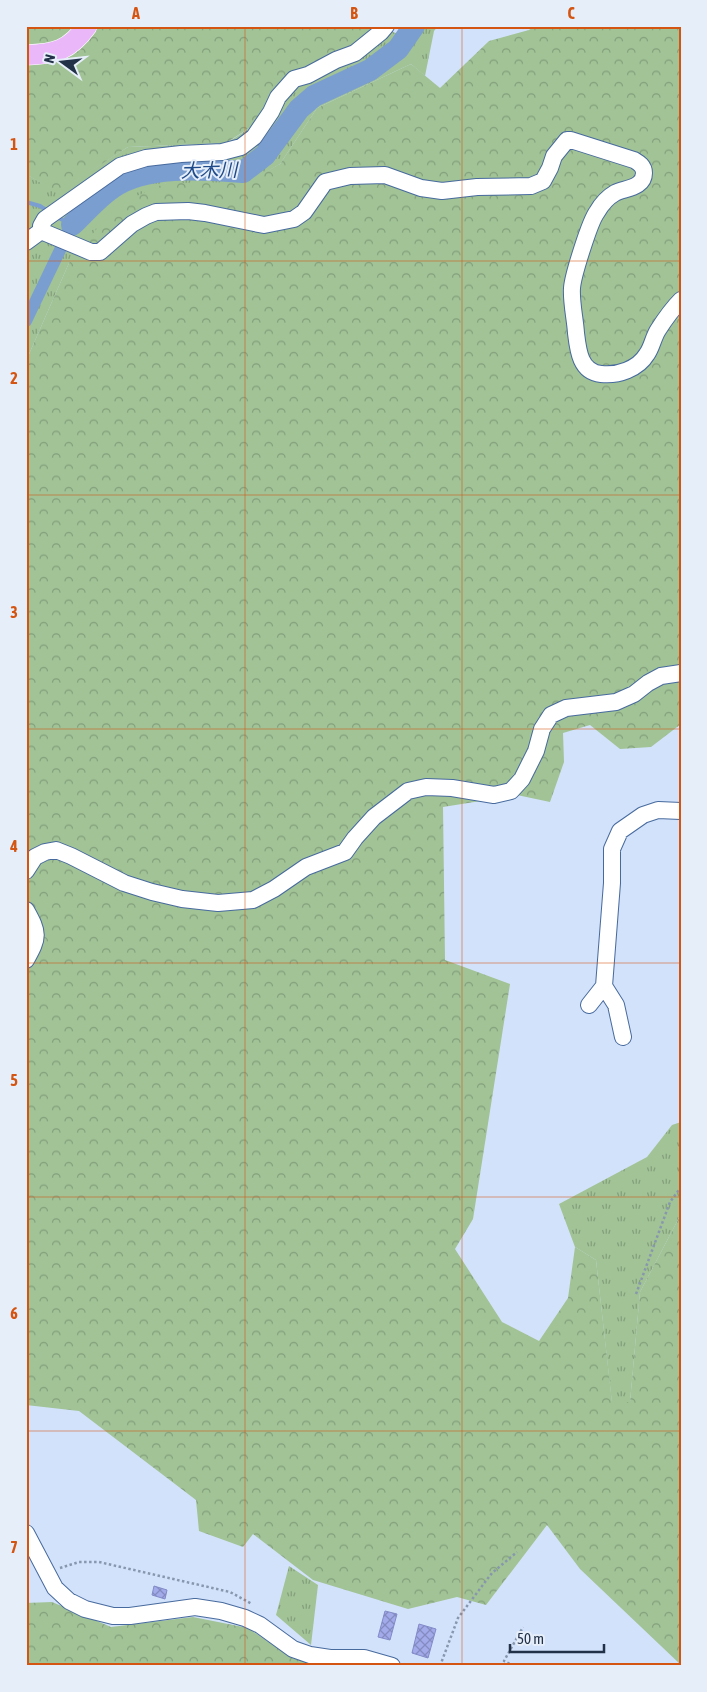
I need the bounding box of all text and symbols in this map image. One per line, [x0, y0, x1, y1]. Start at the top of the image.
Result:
text: A [131, 4, 140, 22]
text: B [350, 4, 358, 22]
text: C [567, 4, 575, 22]
north arrow [38, 38, 88, 88]
text: N [41, 53, 58, 65]
text: 1 [10, 135, 18, 153]
water label: 大木川 [180, 158, 240, 181]
text: 2 [10, 369, 18, 387]
text: 3 [10, 603, 18, 621]
text: 4 [9, 837, 18, 855]
text: 5 [10, 1071, 18, 1089]
text: 6 [10, 1304, 18, 1322]
text: 7 [10, 1538, 18, 1556]
scale bar [510, 1622, 603, 1654]
text: 50 m [517, 1630, 544, 1647]

